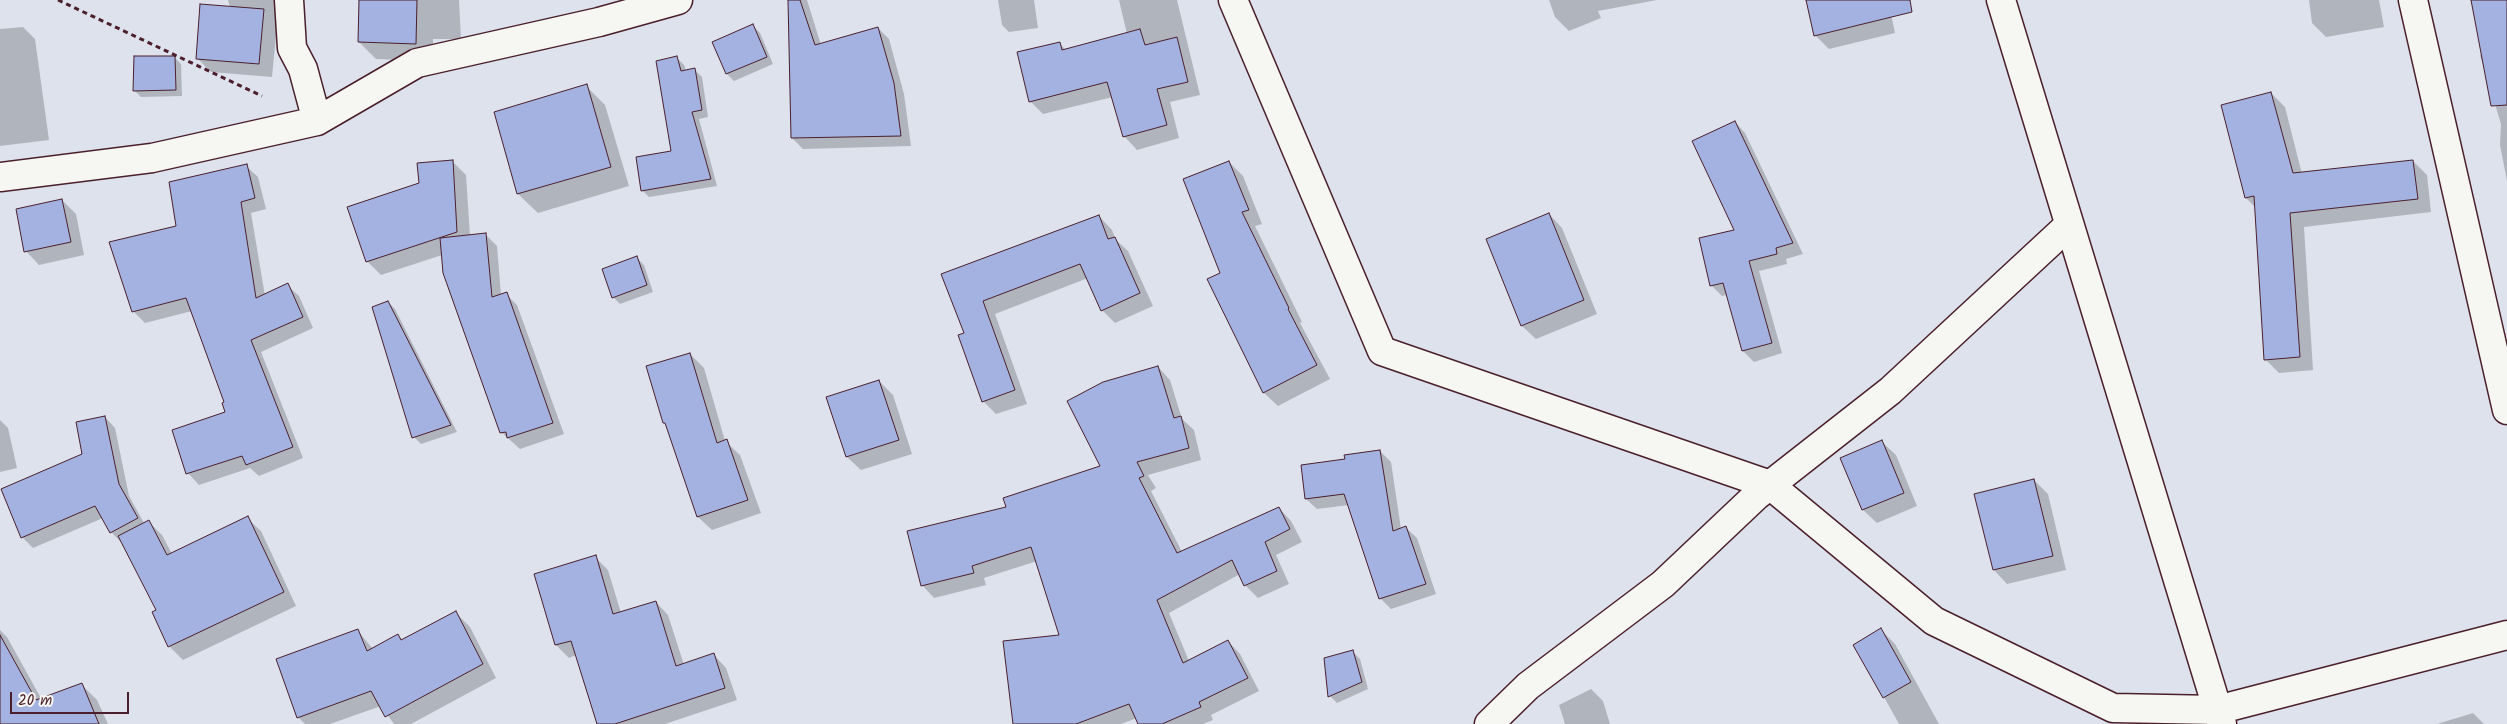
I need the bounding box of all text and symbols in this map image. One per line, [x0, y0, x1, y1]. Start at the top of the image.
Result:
scale bar [12, 682, 131, 714]
text: 20 m [18, 689, 52, 713]

